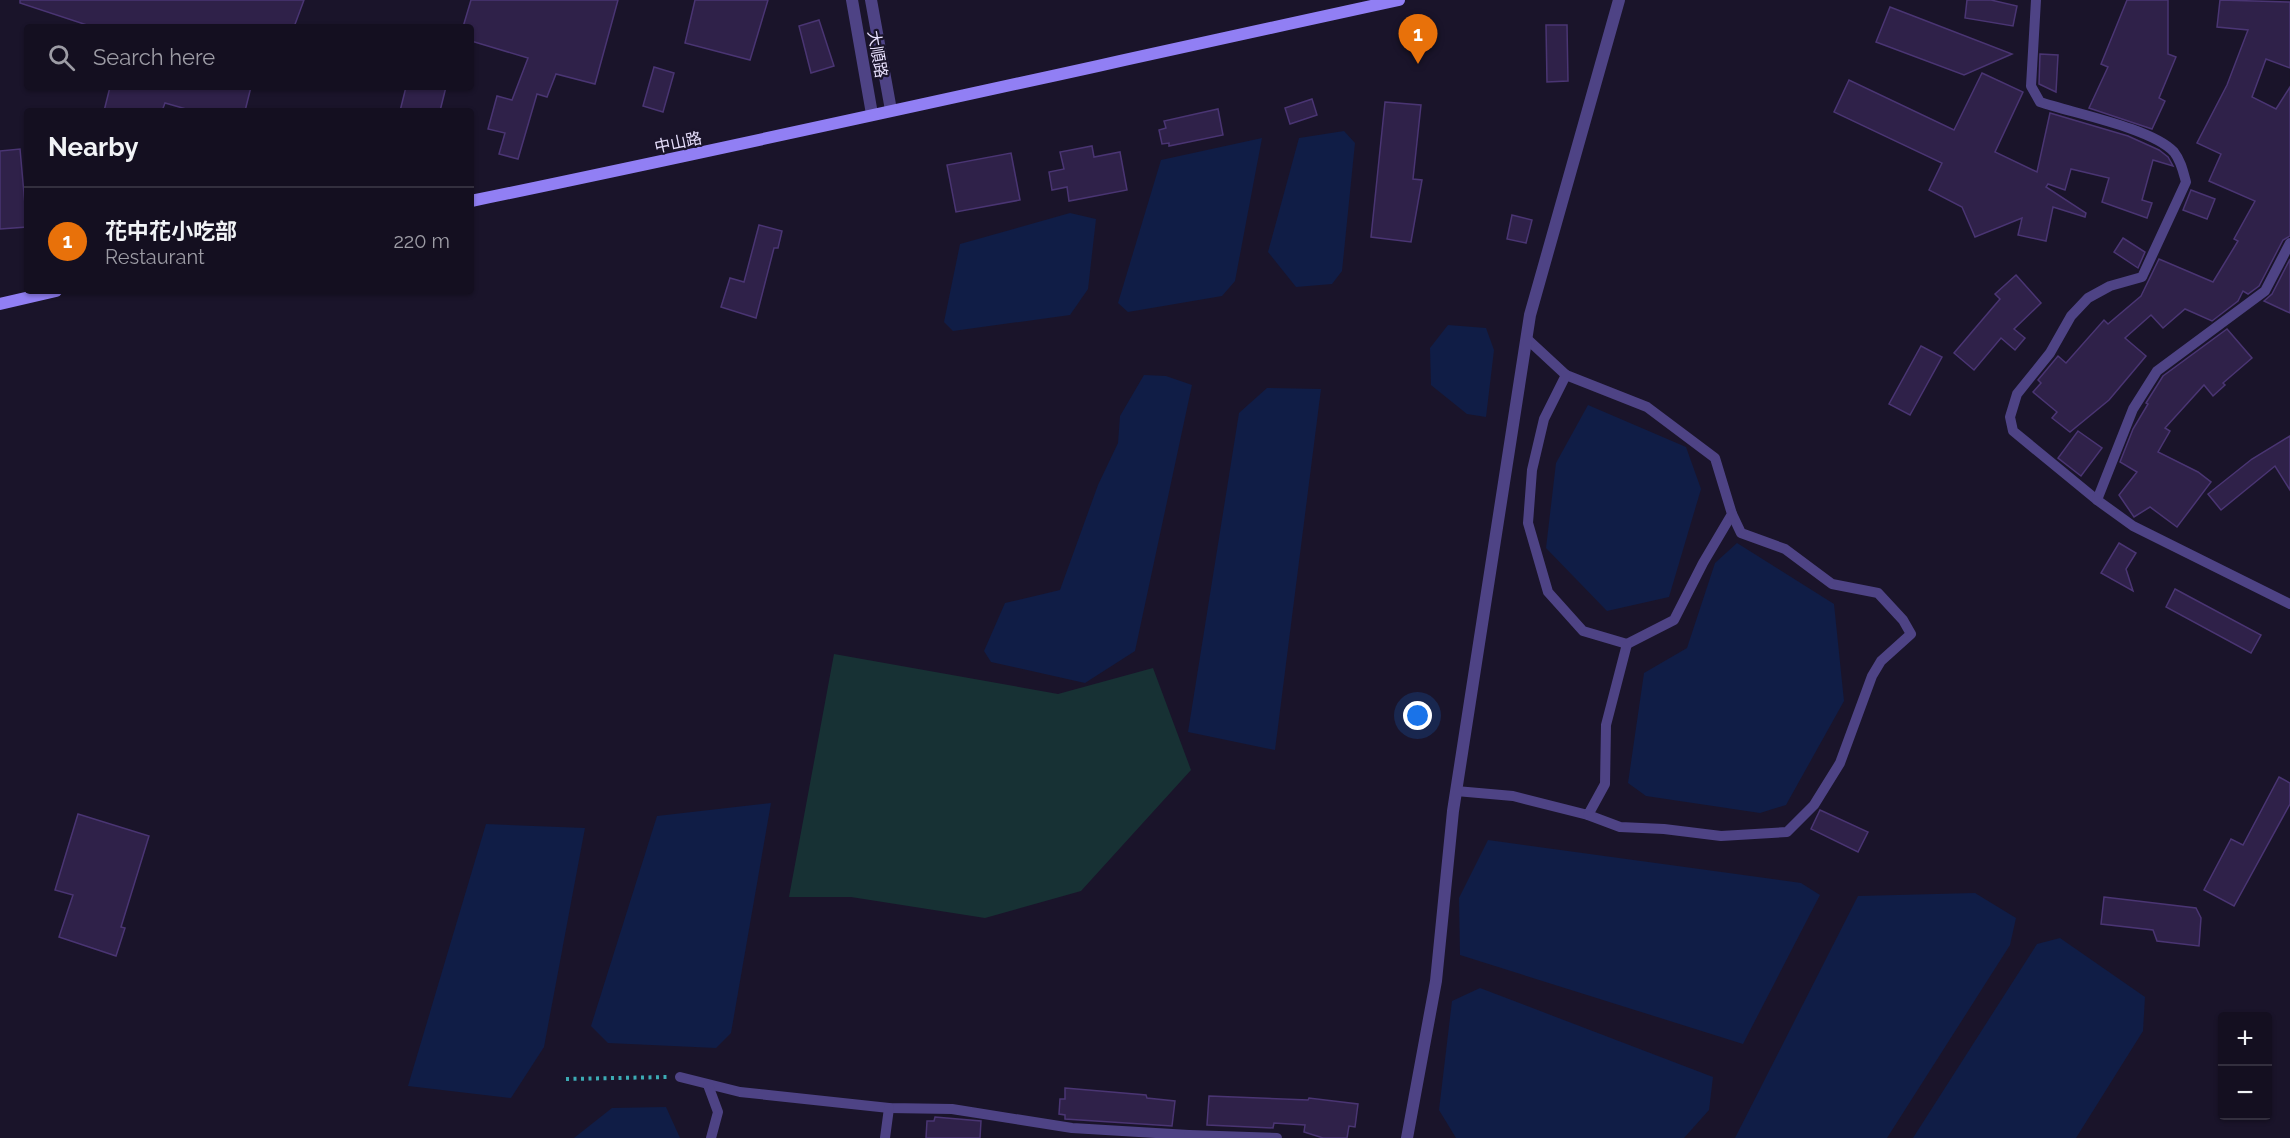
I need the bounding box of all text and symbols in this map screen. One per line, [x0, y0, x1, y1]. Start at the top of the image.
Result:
pin: 1 [1398, 14, 1438, 64]
search box [24, 24, 474, 90]
street label: 大順路 [864, 29, 891, 79]
icon: search [45, 41, 78, 74]
text: Search here [93, 44, 215, 70]
street label: 中山路 [653, 128, 704, 157]
text: Nearby [48, 132, 138, 162]
text: 花中花小吃部 [105, 218, 237, 244]
text: 1 [63, 229, 72, 253]
text: 220 m [393, 229, 450, 253]
text: Restaurant [105, 245, 205, 269]
your location [1403, 701, 1432, 730]
map controls [2218, 1012, 2272, 1120]
button: + [2218, 1012, 2272, 1066]
button: − [2218, 1066, 2272, 1120]

